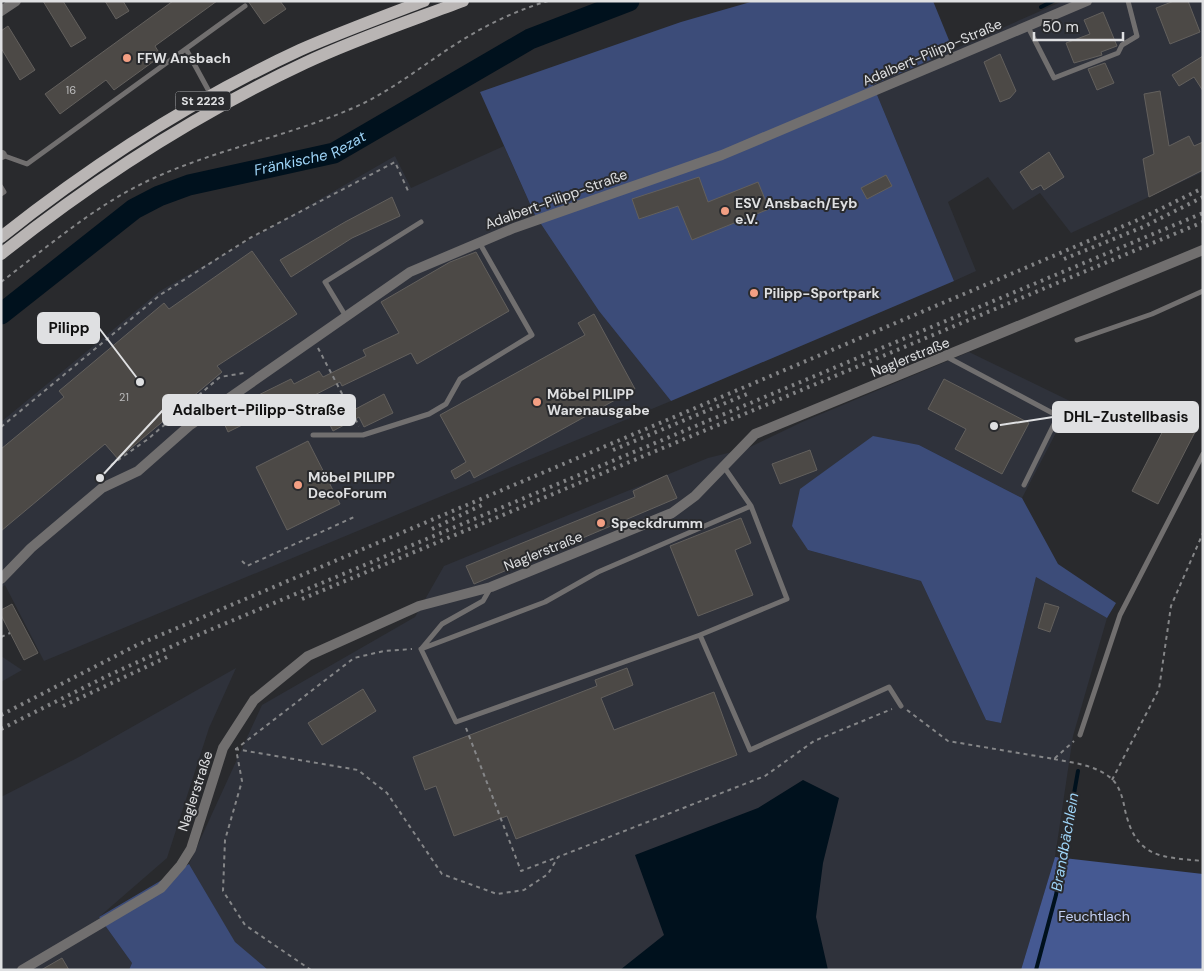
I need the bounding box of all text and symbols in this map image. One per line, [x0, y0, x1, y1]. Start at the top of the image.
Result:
scale bar [1034, 10, 1123, 42]
street label: Adalbert-Pilipp-Straße [860, 14, 1005, 90]
text: 50 m [1042, 17, 1079, 37]
place label: FFW Ansbach [137, 49, 231, 67]
marker: FFW Ansbach [121, 52, 133, 64]
house number: 16 [66, 83, 76, 97]
road number: St 2223 [176, 92, 230, 110]
water label: Fränkische Rezat [252, 126, 370, 180]
street label: Adalbert-Pilipp-Straße [483, 165, 630, 233]
place label: ESV Ansbach/Eyb e.V. [735, 194, 857, 228]
marker: ESV Ansbach/Eyb e.V. [719, 205, 731, 217]
place label: Pilipp-Sportpark [764, 284, 880, 302]
marker: Pilipp-Sportpark [748, 287, 760, 299]
callout: Pilipp [38, 313, 99, 343]
text: Pilipp [48, 318, 90, 338]
street label: Naglerstraße [868, 333, 952, 381]
place label: Möbel PILIPP Warenausgabe [547, 385, 650, 419]
house number: 21 [119, 390, 129, 404]
callout: Adalbert-Pilipp-Straße [163, 395, 355, 425]
marker: Möbel PILIPP Warenausgabe [531, 396, 543, 408]
text: Adalbert-Pilipp-Straße [173, 400, 345, 420]
callout: DHL-Zustellbasis [1053, 402, 1198, 432]
text: DHL-Zustellbasis [1063, 407, 1189, 427]
place label: Möbel PILIPP DecoForum [308, 468, 395, 502]
marker: Möbel PILIPP DecoForum [292, 479, 304, 491]
place label: Speckdrumm [611, 514, 703, 532]
marker: Speckdrumm [595, 517, 607, 529]
street label: Naglerstraße [501, 527, 585, 575]
street label: Naglerstraße [174, 749, 216, 833]
water label: Brandbächlein [1046, 791, 1084, 893]
park label: Feuchtlach [1058, 907, 1130, 925]

